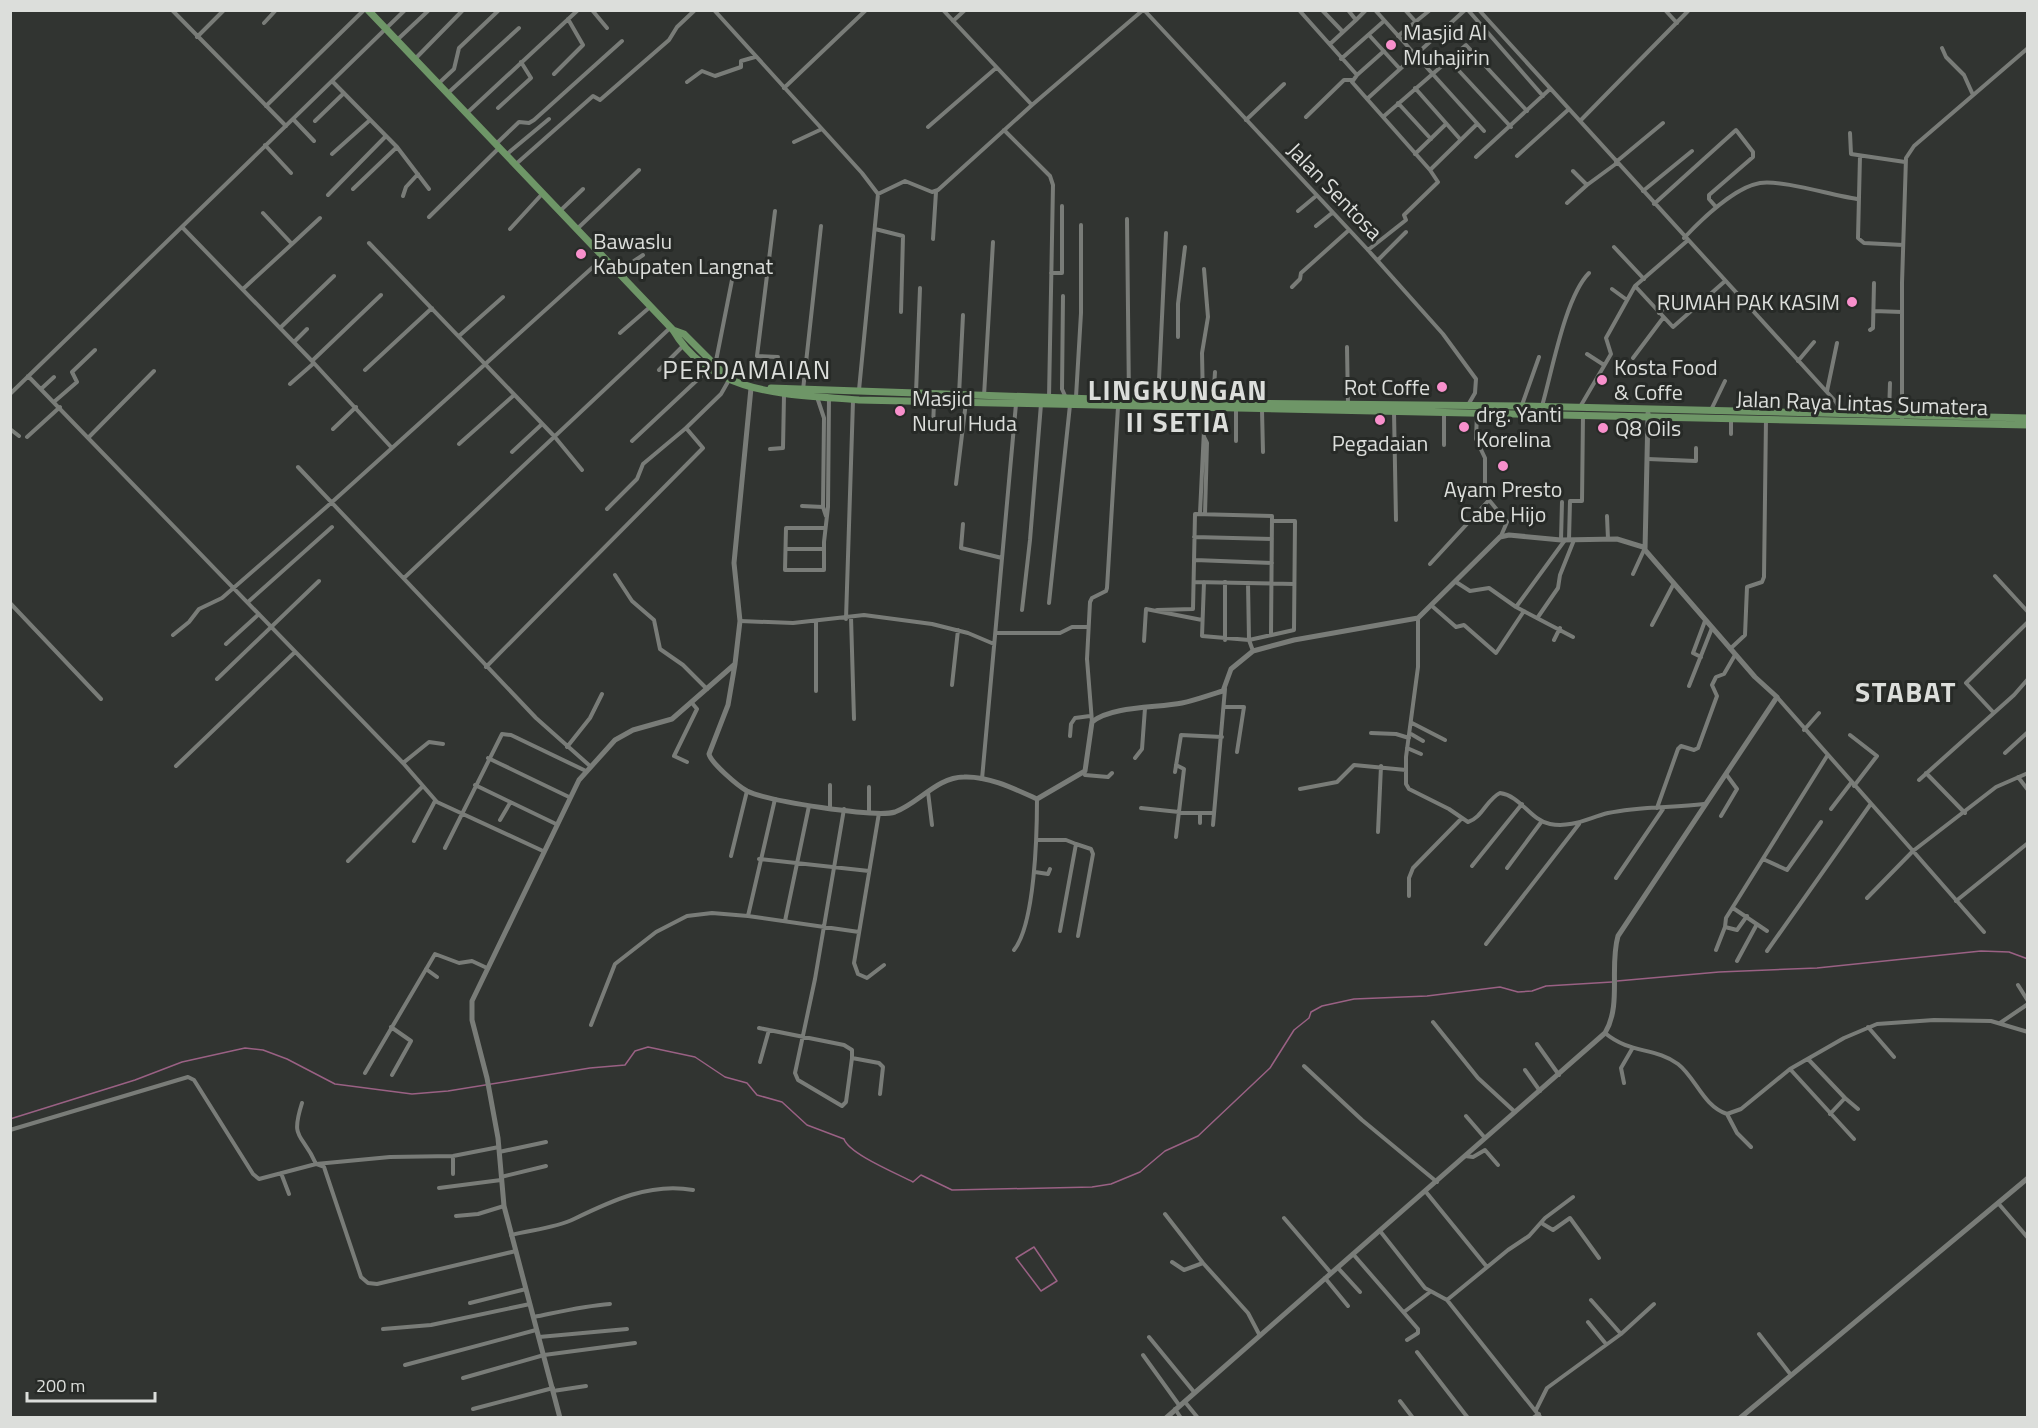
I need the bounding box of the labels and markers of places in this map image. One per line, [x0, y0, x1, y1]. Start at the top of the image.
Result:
place label: Masjid Al Muhajirin [1403, 15, 1490, 74]
marker: Masjid Al Muhajirin [1384, 38, 1398, 52]
place label: Bawaslu Kabupaten Langnat [593, 224, 773, 283]
marker: Bawaslu Kabupaten Langnat [574, 247, 588, 261]
place label: RUMAH PAK KASIM [1657, 285, 1840, 319]
marker: RUMAH PAK KASIM [1845, 295, 1859, 309]
place label: Kosta Food & Coffe [1614, 350, 1718, 409]
place label: Rot Coffe [1344, 370, 1430, 404]
marker: Kosta Food & Coffe [1595, 373, 1609, 387]
marker: Rot Coffe [1435, 380, 1449, 394]
place label: Masjid Nurul Huda [912, 381, 1017, 440]
place label: drg. Yanti Korelina [1476, 397, 1562, 456]
marker: Masjid Nurul Huda [893, 404, 907, 418]
place label: Q8 Oils [1615, 411, 1681, 445]
marker: Pegadaian [1373, 413, 1387, 427]
marker: drg. Yanti Korelina [1457, 420, 1471, 434]
marker: Q8 Oils [1596, 421, 1610, 435]
place label: Pegadaian [1332, 426, 1428, 460]
marker: Ayam Presto Cabe Hijo [1496, 459, 1510, 473]
place label: Ayam Presto Cabe Hijo [1444, 472, 1562, 531]

